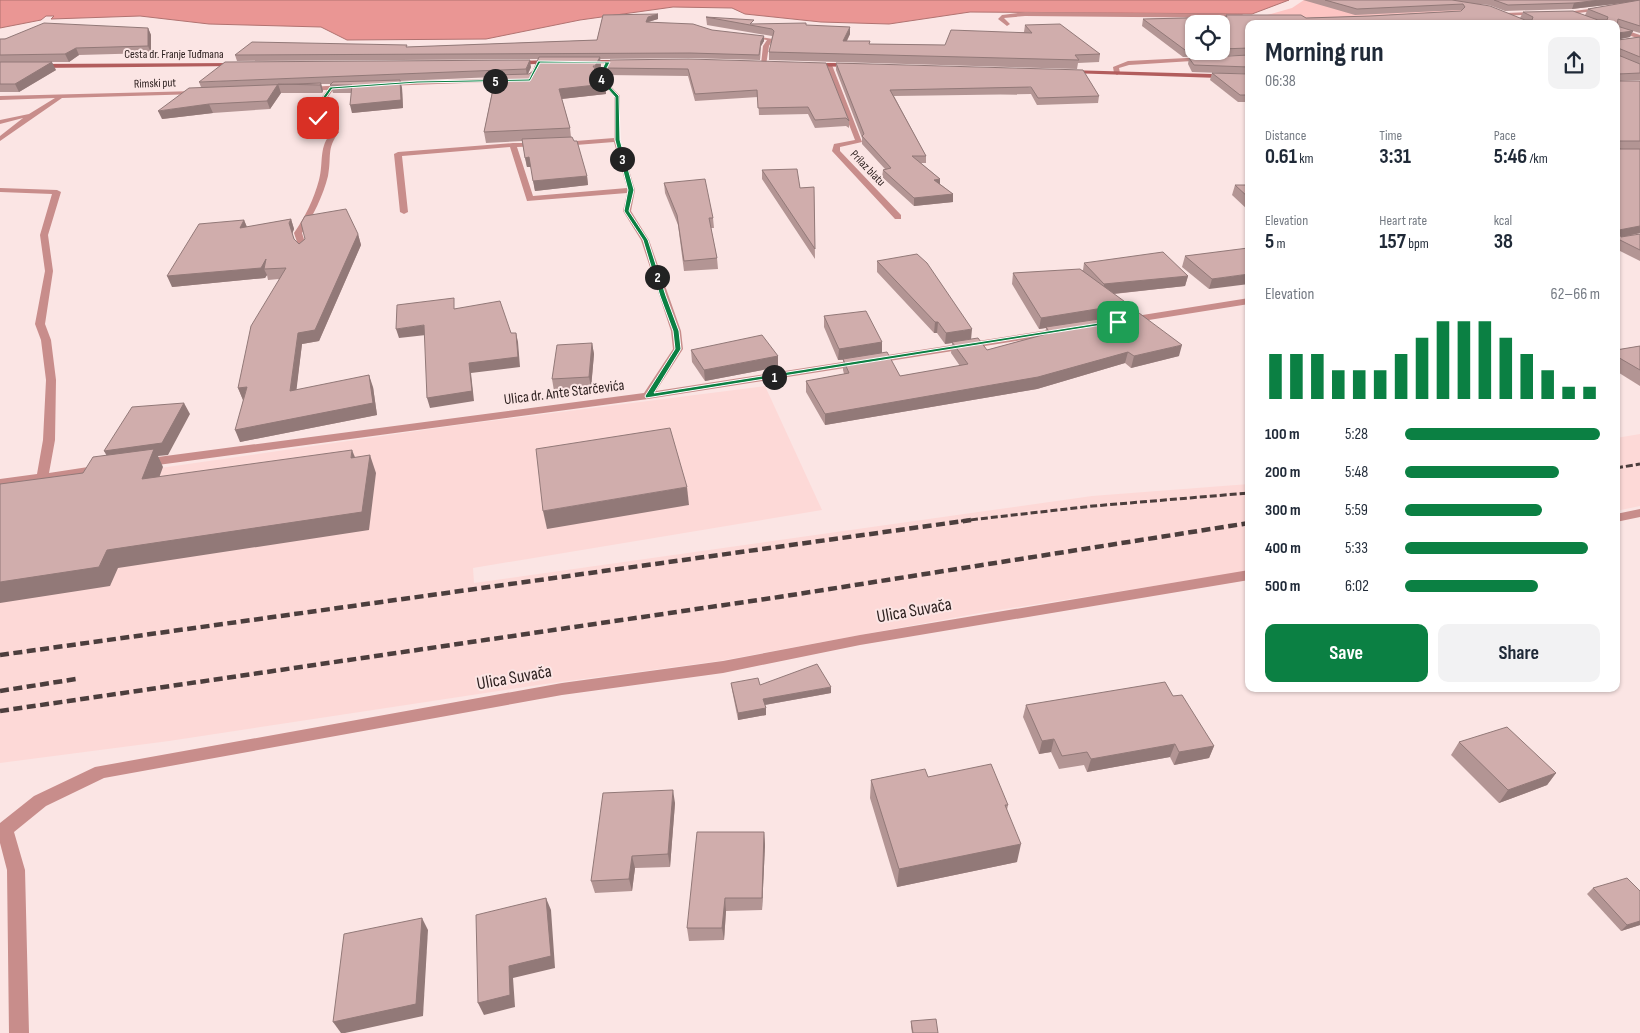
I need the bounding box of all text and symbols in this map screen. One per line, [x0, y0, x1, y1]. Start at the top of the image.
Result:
map controls [1185, 15, 1230, 60]
button: locate [1185, 15, 1230, 60]
text: Morning run [1265, 36, 1384, 69]
button: share [1548, 37, 1600, 89]
street label: Cesta dr. Franje Tuđmana [124, 47, 224, 62]
pin: 4 [588, 66, 614, 92]
pin: 5 [482, 68, 508, 94]
text: 4 [598, 71, 605, 88]
text: 06:38 [1265, 72, 1296, 91]
text: 5 [492, 73, 499, 90]
street label: Rimski put [134, 75, 177, 92]
pin [297, 97, 339, 139]
icon: check [304, 104, 332, 132]
text: Distance [1265, 127, 1306, 144]
text: Time [1379, 127, 1402, 144]
text: Pace [1494, 127, 1516, 144]
text: 0.61 [1265, 144, 1297, 169]
text: 3:31 [1379, 144, 1411, 169]
text: 5:46 [1494, 144, 1527, 169]
pin: 3 [610, 146, 634, 172]
street label: Prilaz blatu [847, 147, 888, 190]
text: km [1297, 150, 1314, 167]
text: /km [1527, 150, 1548, 167]
text: 3 [619, 151, 626, 168]
text: Elevation [1265, 212, 1308, 229]
text: Heart rate [1379, 212, 1427, 229]
text: kcal [1494, 212, 1512, 229]
text: 5 [1265, 229, 1274, 254]
text: 157 [1379, 229, 1406, 254]
text: 38 [1494, 229, 1513, 254]
text: m [1274, 235, 1285, 252]
text: bpm [1406, 235, 1429, 252]
pin: 2 [644, 264, 670, 290]
text: 2 [654, 269, 661, 286]
text: Elevation [1265, 285, 1314, 304]
text: 62–66 m [1551, 285, 1600, 304]
pin [1097, 301, 1139, 343]
icon: arrive [1104, 308, 1132, 336]
pin: 1 [762, 364, 786, 390]
text: 1 [772, 369, 777, 386]
street label: Ulica dr. Ante Starčevića [503, 376, 626, 409]
text: 100 m [1265, 425, 1300, 444]
text: 5:28 [1345, 425, 1368, 444]
text: 200 m [1265, 463, 1300, 482]
text: 5:48 [1345, 463, 1368, 482]
text: 300 m [1265, 501, 1301, 520]
text: 5:59 [1345, 501, 1368, 520]
text: 400 m [1265, 539, 1301, 558]
text: 5:33 [1345, 539, 1368, 558]
text: 500 m [1265, 577, 1300, 596]
text: 6:02 [1345, 577, 1369, 596]
street label: Ulica Suvača [875, 594, 953, 627]
button: Save [1265, 624, 1428, 682]
button: Share [1438, 624, 1600, 682]
street label: Ulica Suvača [475, 661, 553, 694]

